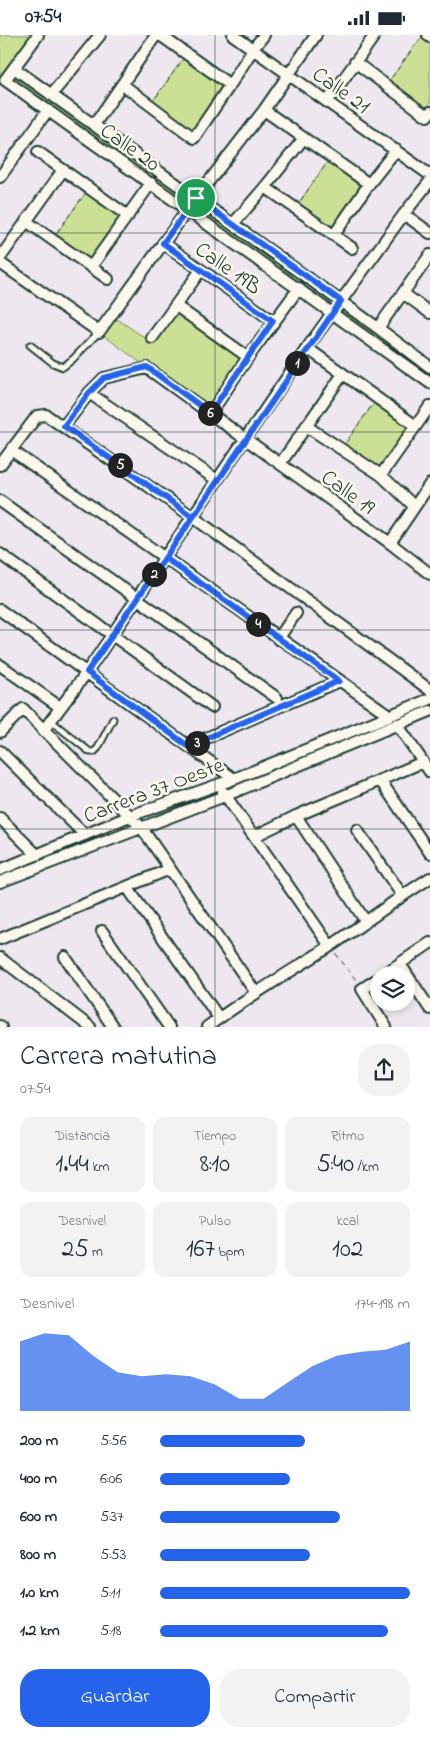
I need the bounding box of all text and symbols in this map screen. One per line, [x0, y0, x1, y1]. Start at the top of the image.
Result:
text: 07:54 [25, 4, 61, 31]
street label: Calle 21 [305, 60, 376, 123]
street label: Calle 20 [93, 116, 166, 181]
pin [175, 177, 217, 219]
icon: arrive [182, 184, 210, 212]
street label: Calle 19B [187, 235, 267, 304]
pin: 1 [284, 351, 310, 375]
text: 1 [295, 353, 300, 374]
pin: 6 [198, 401, 222, 425]
text: 6 [207, 403, 214, 424]
pin: 5 [108, 453, 132, 477]
text: 5 [116, 455, 125, 476]
street label: Calle 19 [313, 463, 381, 524]
pin: 2 [142, 561, 166, 587]
text: 2 [151, 564, 158, 585]
pin: 4 [246, 611, 270, 637]
text: 4 [256, 614, 261, 635]
pin: 3 [184, 731, 210, 755]
text: 3 [195, 733, 200, 754]
street label: Carrera 37 Oeste [79, 750, 229, 833]
map controls [370, 966, 415, 1011]
button: layers [370, 966, 415, 1011]
text: Carrera matutina [20, 1037, 217, 1078]
button: share [358, 1044, 410, 1096]
text: 07:54 [20, 1077, 51, 1101]
text: Distancia [55, 1126, 110, 1147]
text: Tiempo [194, 1126, 236, 1147]
text: Ritmo [331, 1126, 364, 1147]
text: 1.44 [55, 1147, 89, 1183]
text: 8:10 [200, 1147, 230, 1183]
text: 5:40 [316, 1147, 354, 1183]
text: km [89, 1157, 109, 1178]
text: /km [354, 1157, 379, 1178]
text: Desnivel [59, 1211, 106, 1232]
text: Pulso [199, 1211, 231, 1232]
text: kcal [337, 1211, 359, 1232]
text: 25 [62, 1232, 89, 1268]
text: 167 [186, 1232, 215, 1268]
text: 102 [332, 1232, 363, 1268]
text: m [89, 1242, 103, 1263]
text: bpm [215, 1242, 244, 1263]
text: Desnivel [20, 1292, 74, 1316]
text: 174–198 m [355, 1292, 410, 1316]
text: 200 m [20, 1429, 58, 1453]
text: 5:56 [100, 1429, 127, 1453]
text: 400 m [20, 1467, 57, 1491]
text: 6:06 [100, 1467, 122, 1491]
text: 600 m [20, 1505, 57, 1529]
text: 5:37 [100, 1505, 124, 1529]
text: 800 m [20, 1543, 56, 1567]
text: 5:53 [100, 1543, 126, 1567]
text: 1.0 km [20, 1581, 59, 1605]
text: 5:11 [100, 1581, 121, 1605]
text: 1.2 km [20, 1619, 60, 1643]
text: 5:18 [100, 1619, 122, 1643]
button: Guardar [20, 1669, 210, 1727]
button: Compartir [220, 1669, 410, 1727]

